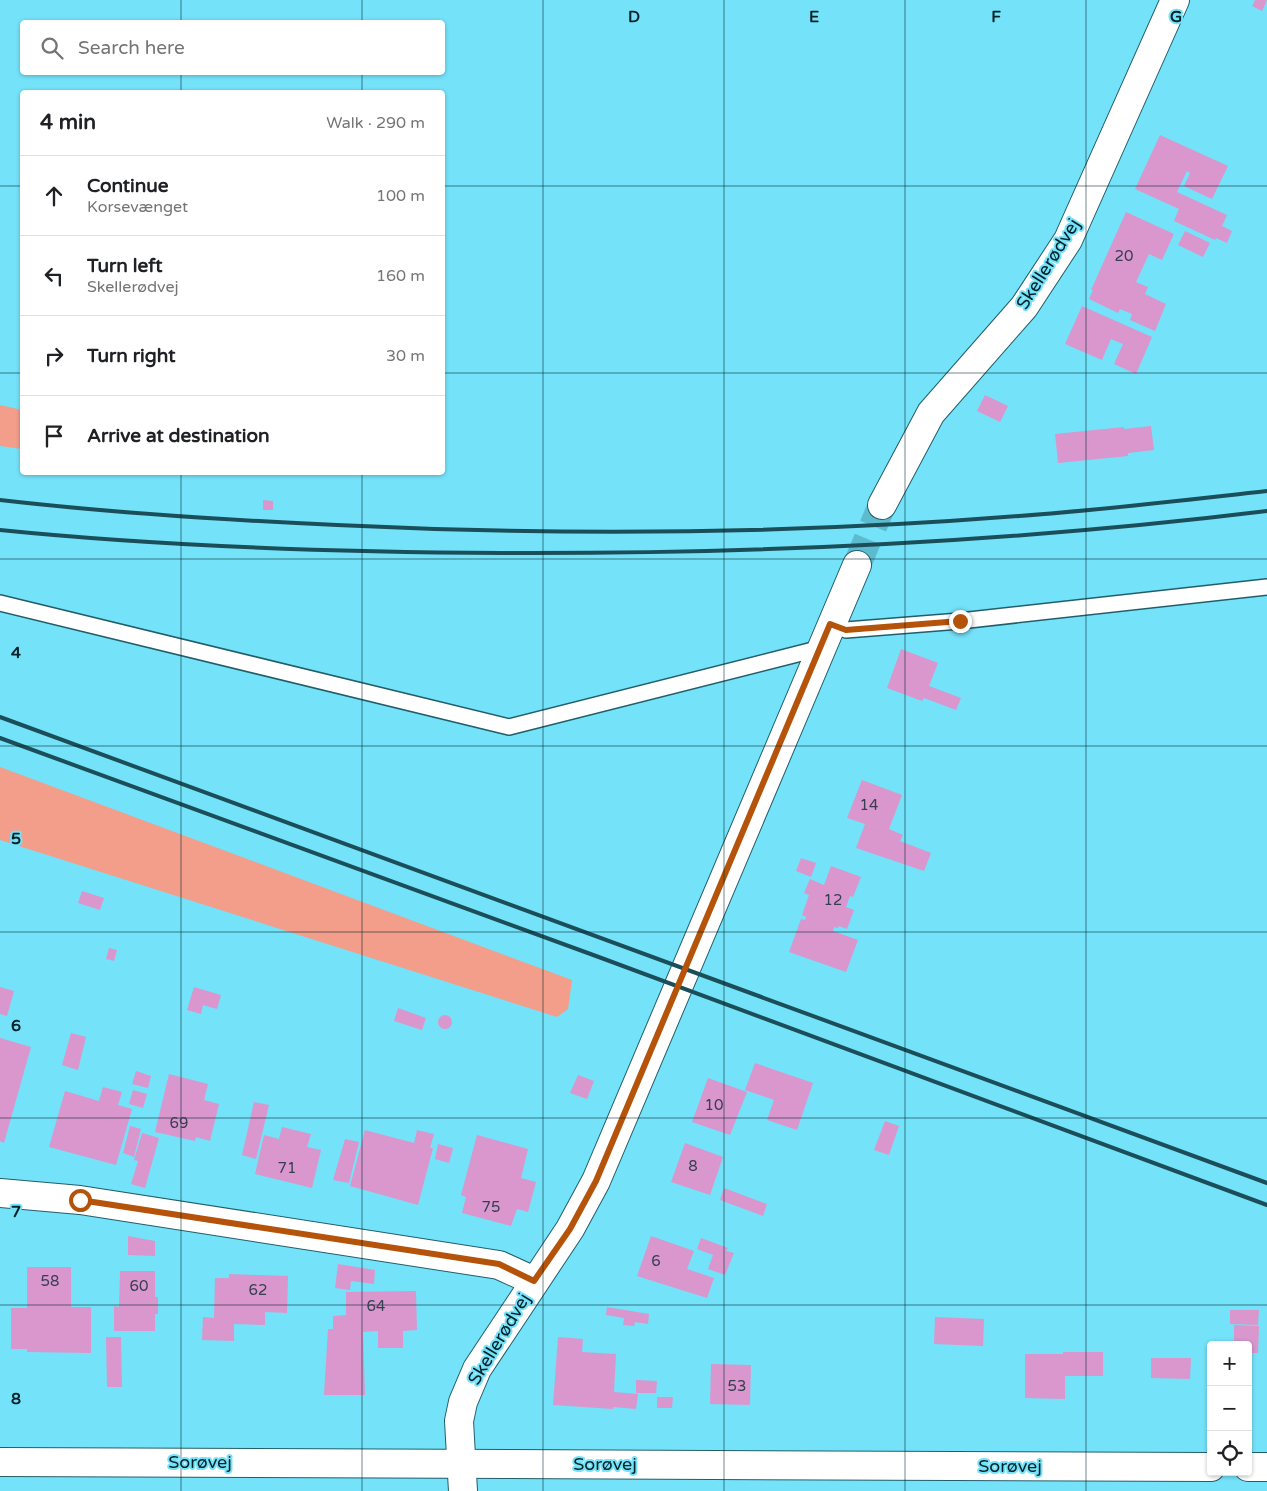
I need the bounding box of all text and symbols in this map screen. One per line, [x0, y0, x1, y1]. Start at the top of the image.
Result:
text: D [628, 7, 640, 27]
text: E [809, 7, 819, 27]
text: F [991, 7, 1001, 27]
text: G [1170, 7, 1182, 27]
search box [20, 20, 445, 75]
icon: search [38, 34, 66, 62]
text: Search here [78, 37, 185, 59]
text: 4 min [40, 110, 96, 135]
text: Walk · 290 m [326, 113, 425, 133]
text: Continue [87, 175, 169, 197]
icon: ahead [40, 182, 68, 210]
text: 100 m [376, 186, 425, 206]
text: Korsevænget [87, 197, 188, 217]
street label: Skellerødvej [1011, 214, 1085, 314]
house number: 20 [1115, 247, 1133, 265]
text: Turn left [87, 255, 163, 277]
icon: left [40, 262, 68, 290]
text: 160 m [376, 266, 425, 286]
text: Skellerødvej [87, 277, 179, 297]
icon: right [40, 342, 68, 370]
text: Turn right [87, 345, 175, 367]
text: 30 m [386, 346, 425, 366]
icon: arrive [40, 422, 68, 450]
text: Arrive at destination [87, 425, 270, 447]
route end [949, 610, 972, 633]
text: 4 [11, 643, 21, 663]
house number: 14 [860, 796, 878, 814]
text: 5 [11, 829, 21, 849]
house number: 12 [824, 891, 842, 909]
text: 6 [11, 1016, 21, 1036]
house number: 10 [705, 1096, 723, 1114]
house number: 69 [170, 1114, 188, 1132]
house number: 8 [688, 1157, 698, 1175]
house number: 71 [278, 1159, 296, 1177]
route start [69, 1189, 92, 1212]
house number: 75 [482, 1198, 500, 1216]
text: 7 [11, 1202, 21, 1222]
house number: 6 [651, 1252, 661, 1270]
house number: 58 [41, 1272, 59, 1290]
house number: 60 [130, 1277, 148, 1295]
house number: 62 [249, 1281, 267, 1299]
street label: Skellerødvej [463, 1289, 535, 1389]
house number: 64 [367, 1297, 385, 1315]
map controls [1207, 1341, 1252, 1476]
button: + [1207, 1341, 1252, 1386]
house number: 53 [728, 1377, 746, 1395]
button: − [1207, 1386, 1252, 1431]
text: 8 [11, 1389, 21, 1409]
button: locate [1207, 1431, 1252, 1476]
street label: Sorøvej [168, 1451, 232, 1473]
street label: Sorøvej [573, 1453, 637, 1475]
street label: Sorøvej [978, 1455, 1042, 1477]

